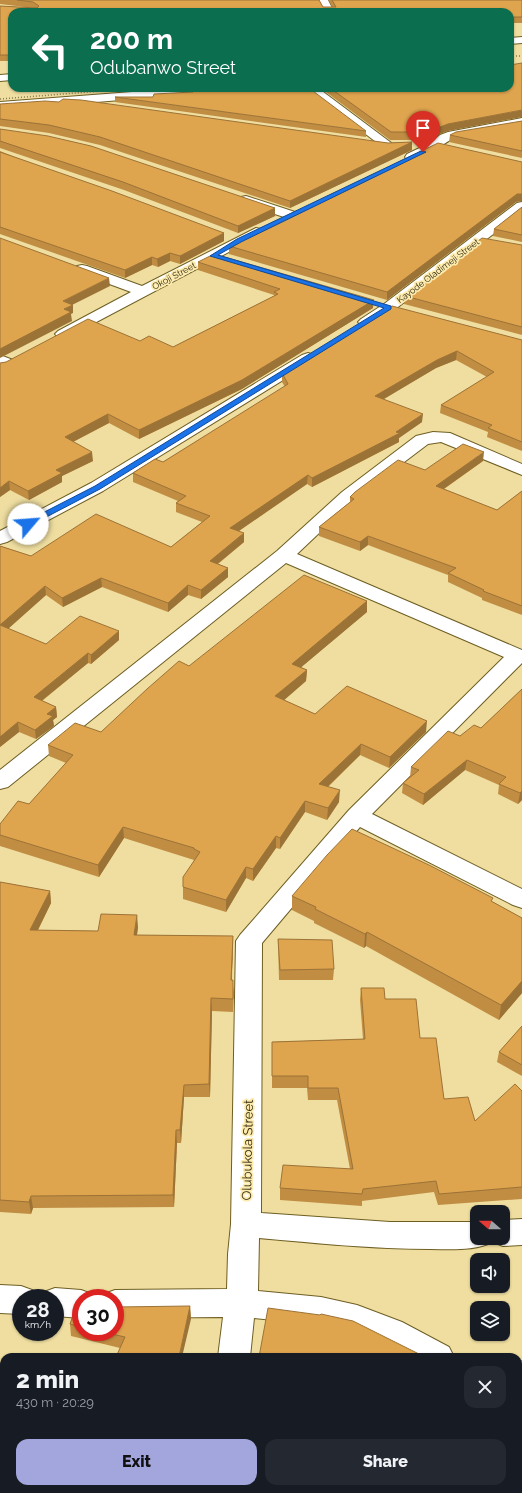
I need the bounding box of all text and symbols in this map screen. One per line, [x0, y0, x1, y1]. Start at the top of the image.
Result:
text: 200 m [90, 23, 173, 56]
icon: left [24, 24, 76, 76]
text: Odubanwo Street [90, 57, 236, 78]
pin [406, 111, 440, 152]
icon: arrive [412, 117, 434, 139]
street label: Kayode Oladimeji Street [395, 237, 481, 305]
street label: Okoji Street [151, 260, 197, 292]
position arrow [7, 503, 49, 545]
street label: Olubukola Street [239, 1099, 256, 1201]
north arrow [470, 1205, 510, 1245]
map controls [470, 1205, 510, 1341]
button: sound [470, 1253, 510, 1293]
speed limit sign: 30 [72, 1289, 124, 1341]
text: 28 [26, 1298, 50, 1322]
button: layers [470, 1301, 510, 1341]
text: km/h [25, 1319, 51, 1330]
text: 2 min [16, 1365, 79, 1394]
button: close [464, 1366, 506, 1408]
text: 430 m · 20:29 [16, 1395, 94, 1410]
button: Exit [16, 1439, 257, 1485]
button: Share [265, 1439, 506, 1485]

